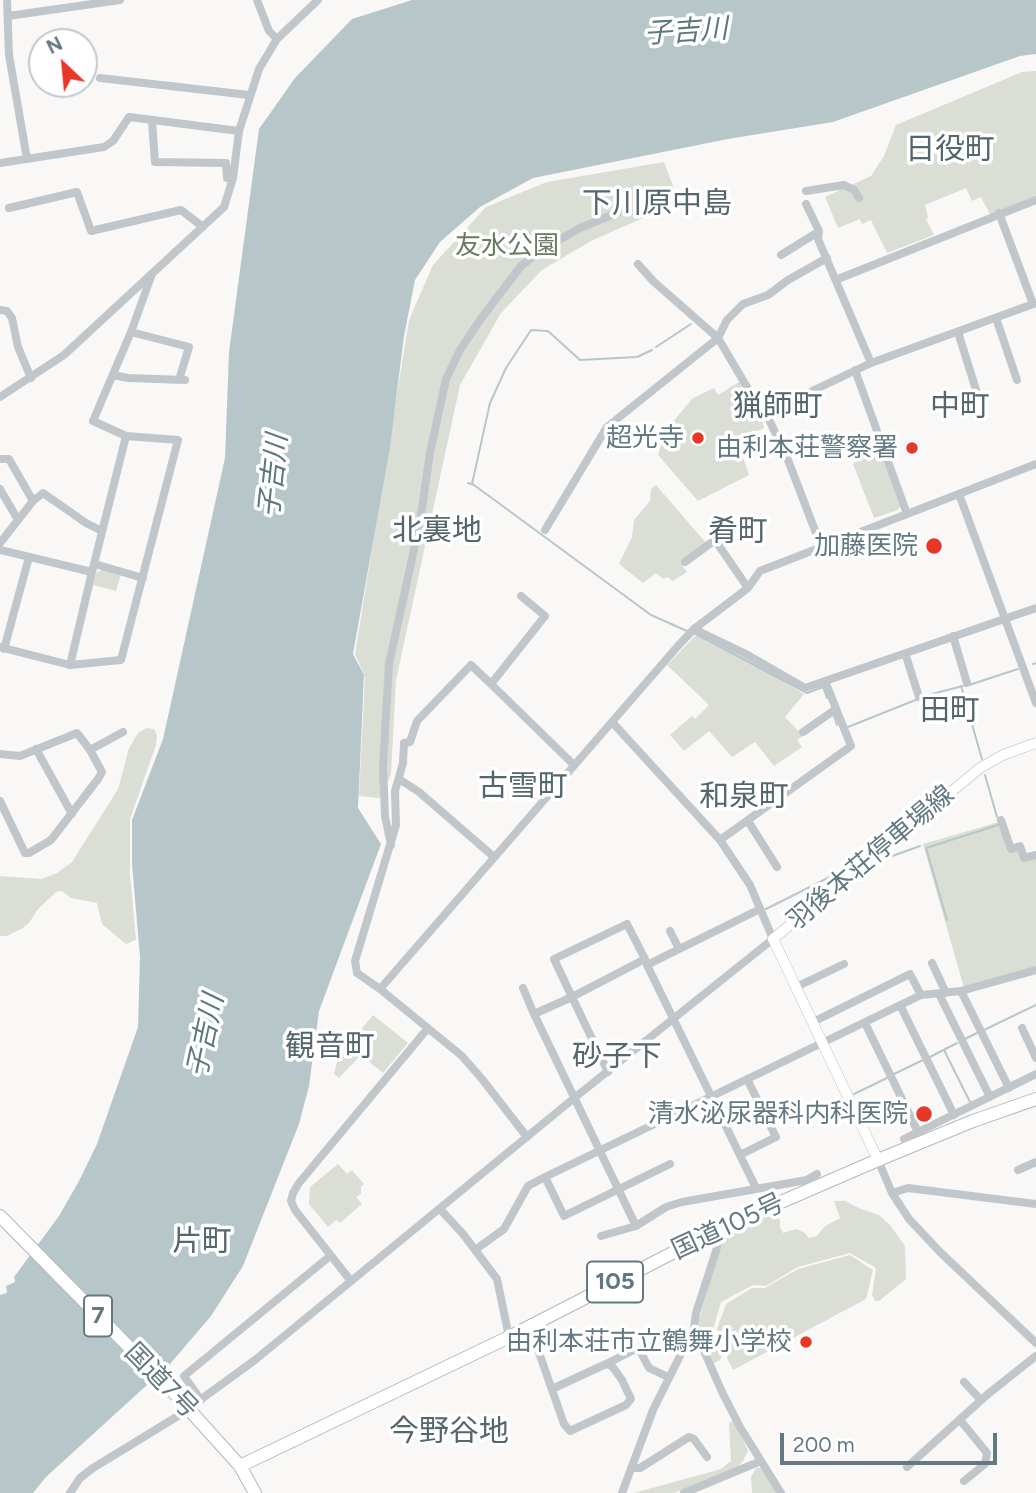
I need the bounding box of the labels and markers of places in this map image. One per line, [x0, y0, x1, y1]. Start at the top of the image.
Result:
place label: 超光寺 [606, 422, 684, 454]
marker: 超光寺 [690, 430, 706, 446]
place label: 由利本荘警察署 [716, 432, 898, 464]
marker: 由利本荘警察署 [904, 440, 920, 456]
place label: 加藤医院 [814, 530, 918, 562]
marker: 加藤医院 [924, 536, 944, 556]
place label: 清水泌尿器科内科医院 [648, 1098, 908, 1130]
marker: 清水泌尿器科内科医院 [914, 1104, 934, 1124]
place label: 由利本荘市立鶴舞小学校 [506, 1326, 792, 1358]
marker: 由利本荘市立鶴舞小学校 [798, 1334, 814, 1350]

